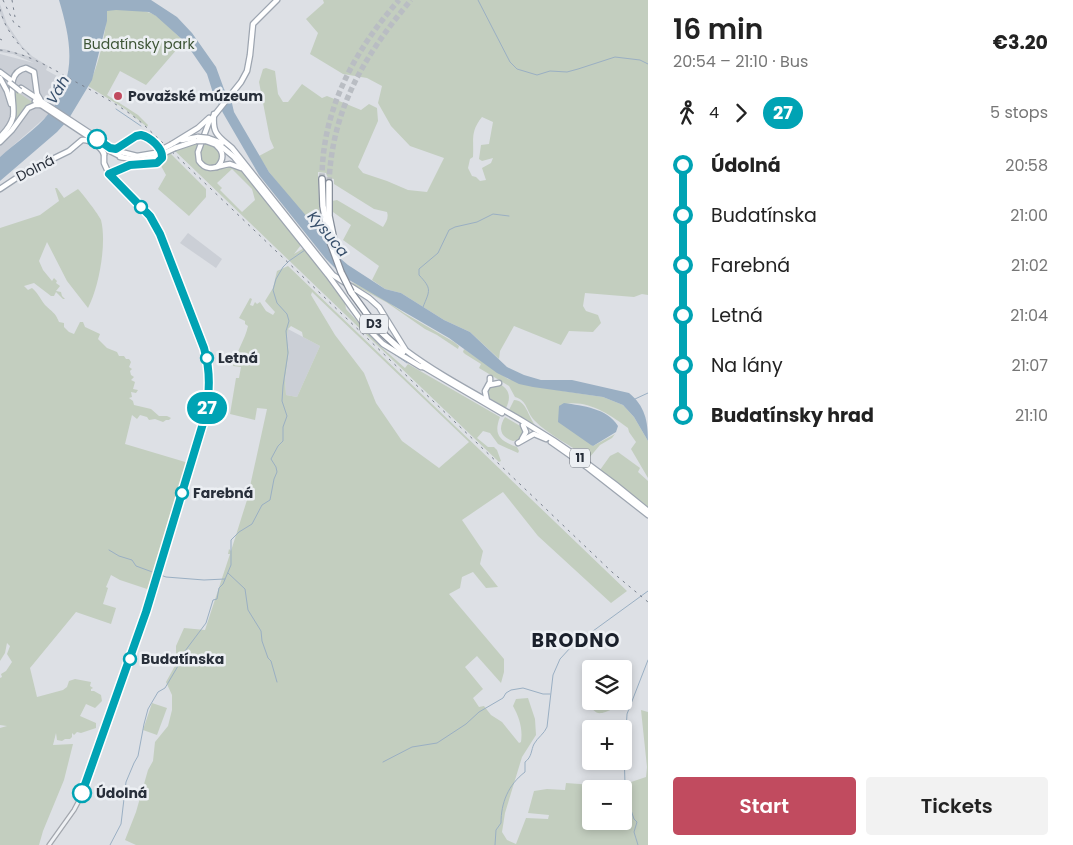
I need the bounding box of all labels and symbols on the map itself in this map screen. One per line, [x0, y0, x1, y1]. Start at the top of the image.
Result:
park label: Budatínsky park [83, 34, 196, 54]
water label: Váh [41, 72, 74, 108]
place label: Považské múzeum [128, 86, 263, 106]
marker: Považské múzeum [112, 90, 124, 102]
unlabelled marker [87, 129, 107, 149]
street label: Dolná [12, 150, 58, 186]
unlabelled marker [134, 200, 148, 214]
water label: Kysuca [303, 206, 354, 261]
road number: D3 [360, 314, 388, 334]
place label: Letná [218, 348, 258, 368]
marker: Letná [200, 351, 214, 365]
line badge: 27 [184, 392, 230, 424]
road number: 11 [570, 448, 590, 468]
place label: Farebná [193, 483, 253, 503]
marker: Farebná [175, 486, 189, 500]
district label: BRODNO [532, 627, 620, 654]
place label: Budatínska [141, 649, 224, 669]
marker: Budatínska [123, 652, 137, 666]
marker: Údolná [72, 783, 92, 803]
place label: Údolná [96, 783, 147, 803]

